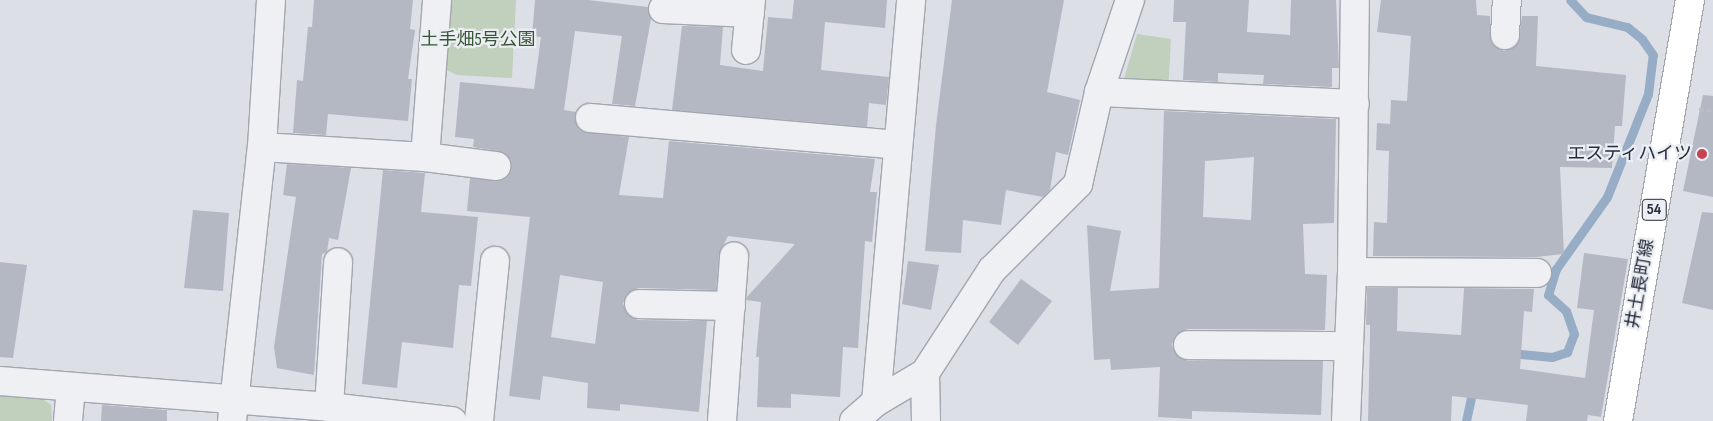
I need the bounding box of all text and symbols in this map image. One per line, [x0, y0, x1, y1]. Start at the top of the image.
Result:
park label: 土手畑5号公園 [420, 29, 536, 51]
place label: エスティハイツ [1566, 143, 1692, 165]
marker: エスティハイツ [1696, 148, 1708, 160]
road number: 54 [1642, 196, 1666, 224]
street label: 井土長町線 [1623, 238, 1659, 330]

